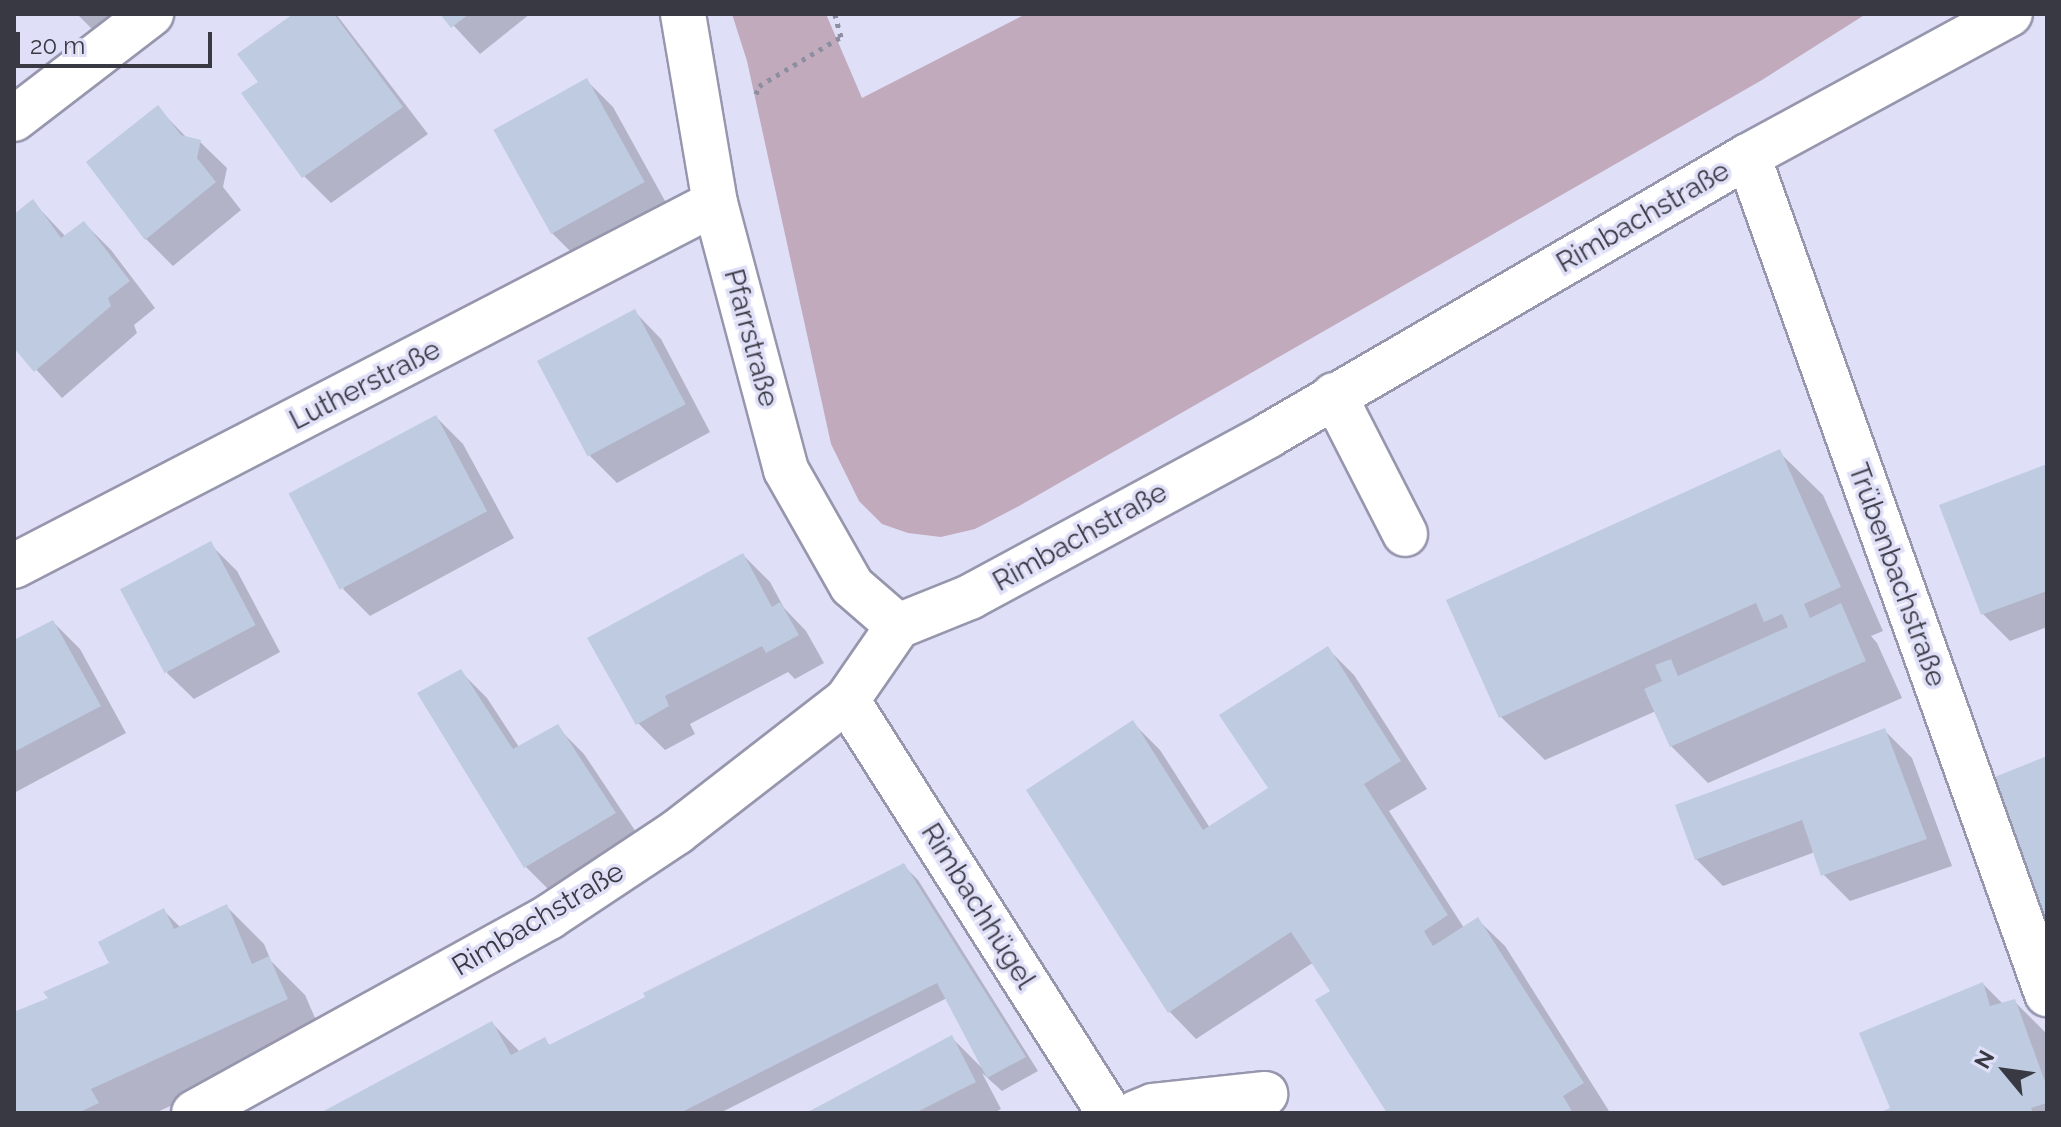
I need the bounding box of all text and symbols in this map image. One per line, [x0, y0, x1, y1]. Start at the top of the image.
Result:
scale bar [20, 16, 216, 66]
text: 20 m [30, 31, 85, 60]
street label: Rimbachstraße [1551, 154, 1735, 280]
street label: Pfarrstraße [716, 265, 786, 411]
street label: Lutherstraße [284, 333, 446, 437]
street label: Trübenbachstraße [1841, 459, 1953, 691]
street label: Rimbachstraße [987, 475, 1173, 599]
street label: Rimbachhügel [914, 817, 1042, 995]
street label: Rimbachstraße [446, 855, 630, 983]
north arrow [1965, 1031, 2045, 1111]
text: N [1969, 1046, 1999, 1073]

